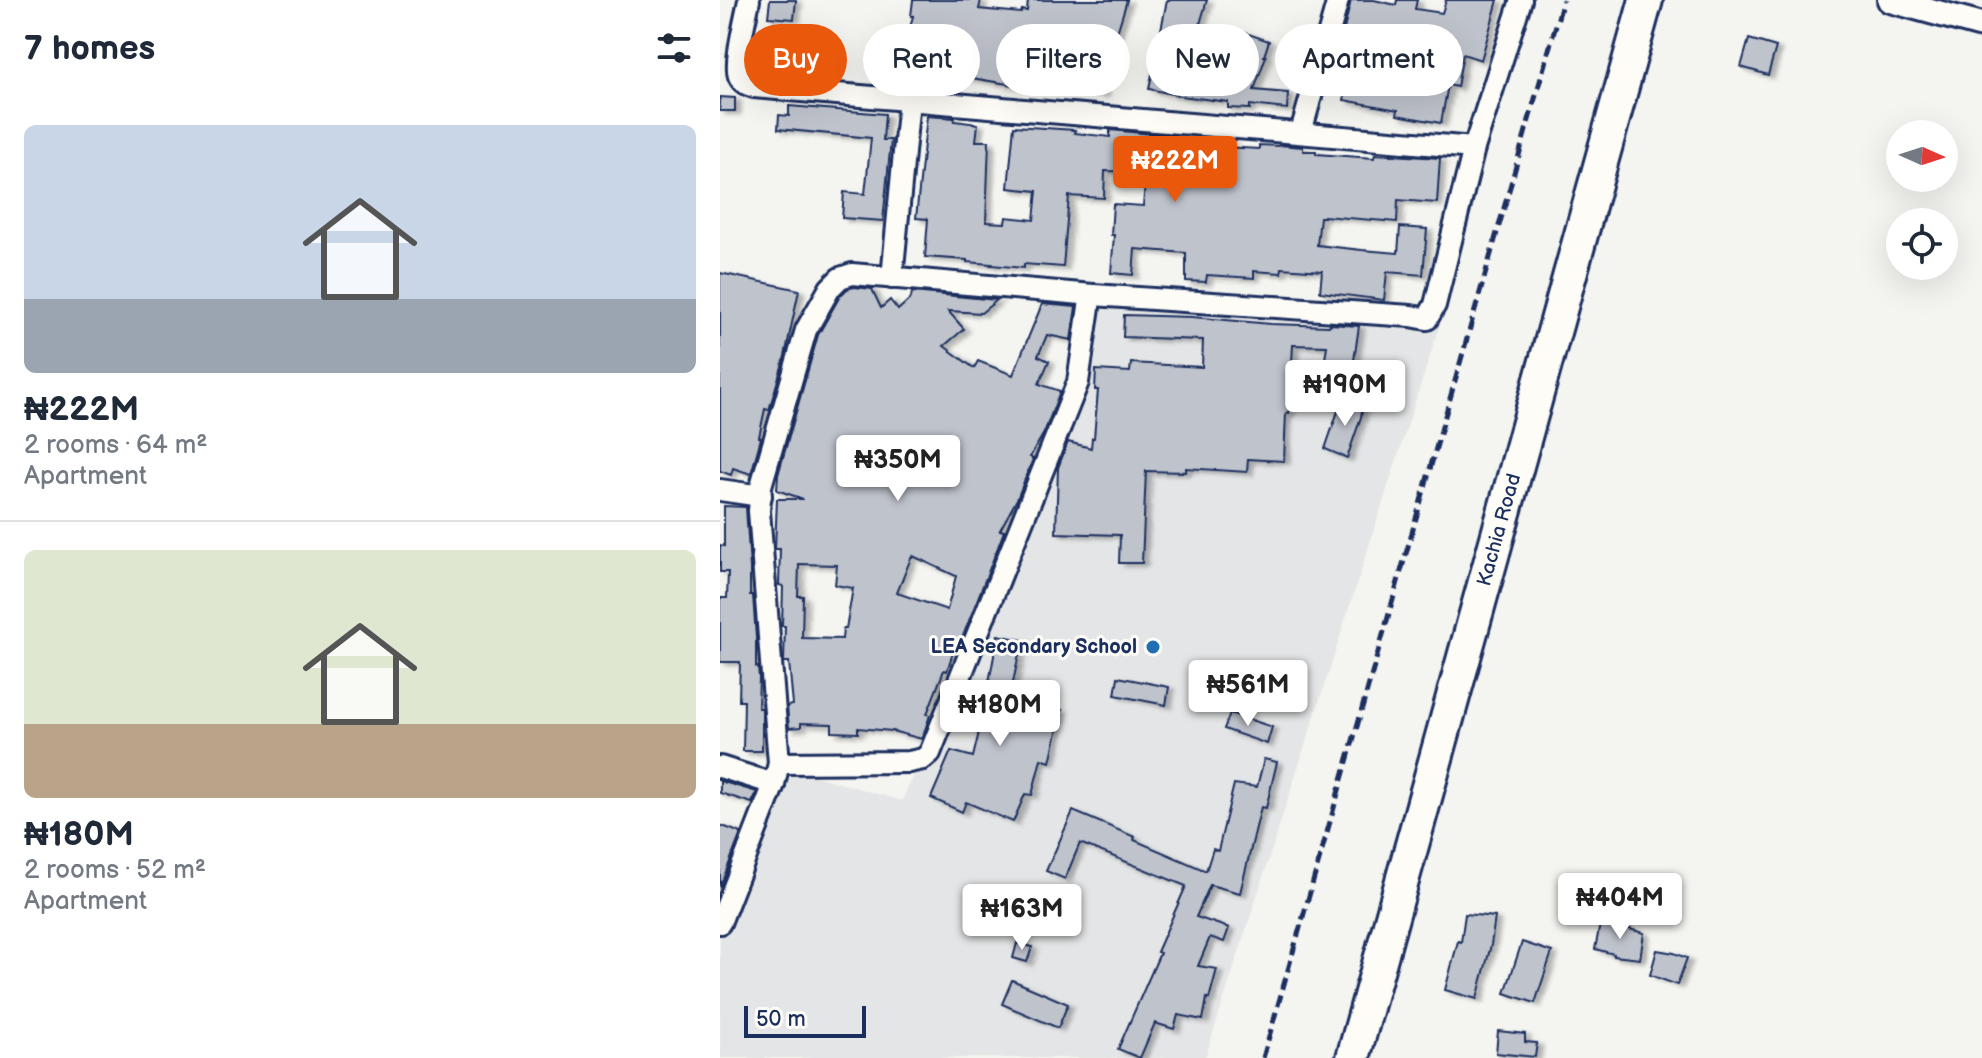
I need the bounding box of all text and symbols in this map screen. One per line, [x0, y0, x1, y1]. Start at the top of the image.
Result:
chip: Buy [744, 24, 847, 96]
chip: Rent [863, 24, 980, 96]
chip: Filters [996, 24, 1130, 96]
chip: New [1146, 24, 1259, 96]
chip: Apartment [1275, 24, 1463, 96]
icon: filters [652, 26, 696, 70]
text: 7 homes [24, 28, 155, 69]
north arrow [1886, 120, 1958, 192]
map controls [1886, 120, 1958, 280]
pin: ₦222M [1119, 136, 1231, 204]
text: ₦222M [1131, 146, 1219, 177]
icon: home [288, 177, 432, 321]
button: locate [1886, 208, 1958, 280]
pin: ₦190M [1289, 360, 1401, 428]
text: ₦190M [1303, 370, 1387, 401]
text: ₦222M [24, 389, 139, 430]
text: 2 rooms · 64 m² [24, 430, 208, 461]
pin: ₦350M [842, 435, 954, 503]
text: ₦350M [854, 445, 942, 476]
text: Apartment [24, 461, 147, 492]
street label: Kachia Road [1472, 471, 1526, 589]
icon: home [288, 602, 432, 746]
place label: LEA Secondary School [930, 635, 1137, 659]
marker: LEA Secondary School [1144, 638, 1162, 656]
pin: ₦561M [1192, 660, 1304, 728]
text: ₦561M [1207, 670, 1289, 701]
pin: ₦180M [944, 680, 1056, 748]
text: ₦180M [958, 690, 1042, 721]
text: ₦180M [24, 814, 134, 855]
text: 2 rooms · 52 m² [24, 855, 206, 886]
pin: ₦404M [1564, 873, 1676, 941]
text: ₦404M [1576, 883, 1664, 914]
pin: ₦163M [966, 884, 1078, 952]
text: Apartment [24, 886, 147, 917]
text: ₦163M [980, 894, 1064, 925]
scale bar [744, 1002, 866, 1038]
text: 50 m [756, 1006, 806, 1033]

